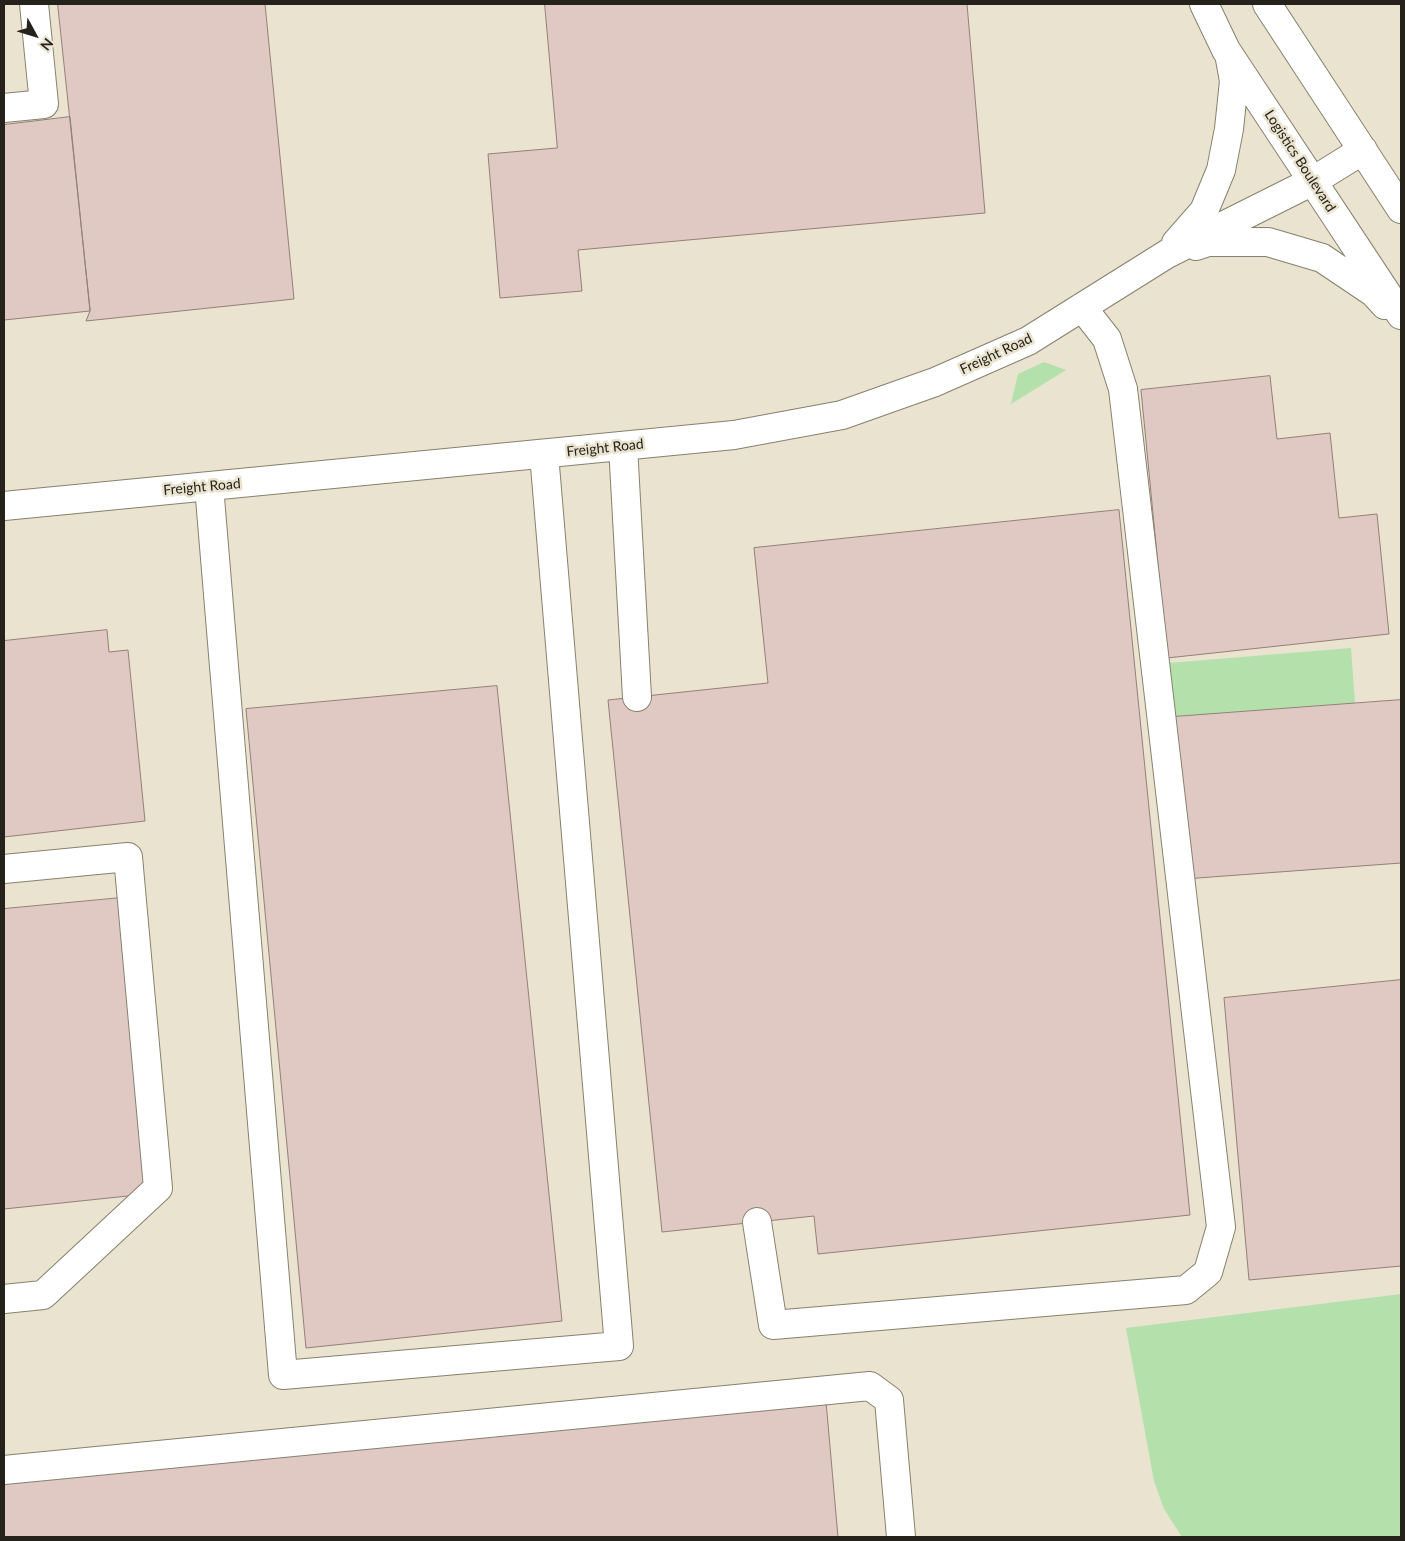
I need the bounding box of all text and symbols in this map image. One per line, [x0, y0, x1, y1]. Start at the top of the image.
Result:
north arrow [10, 10, 60, 60]
text: N [37, 35, 57, 54]
street label: Logistics Boulevard [1261, 107, 1339, 215]
street label: Freight Road [957, 330, 1035, 378]
street label: Freight Road [566, 436, 644, 460]
street label: Freight Road [163, 475, 241, 499]

